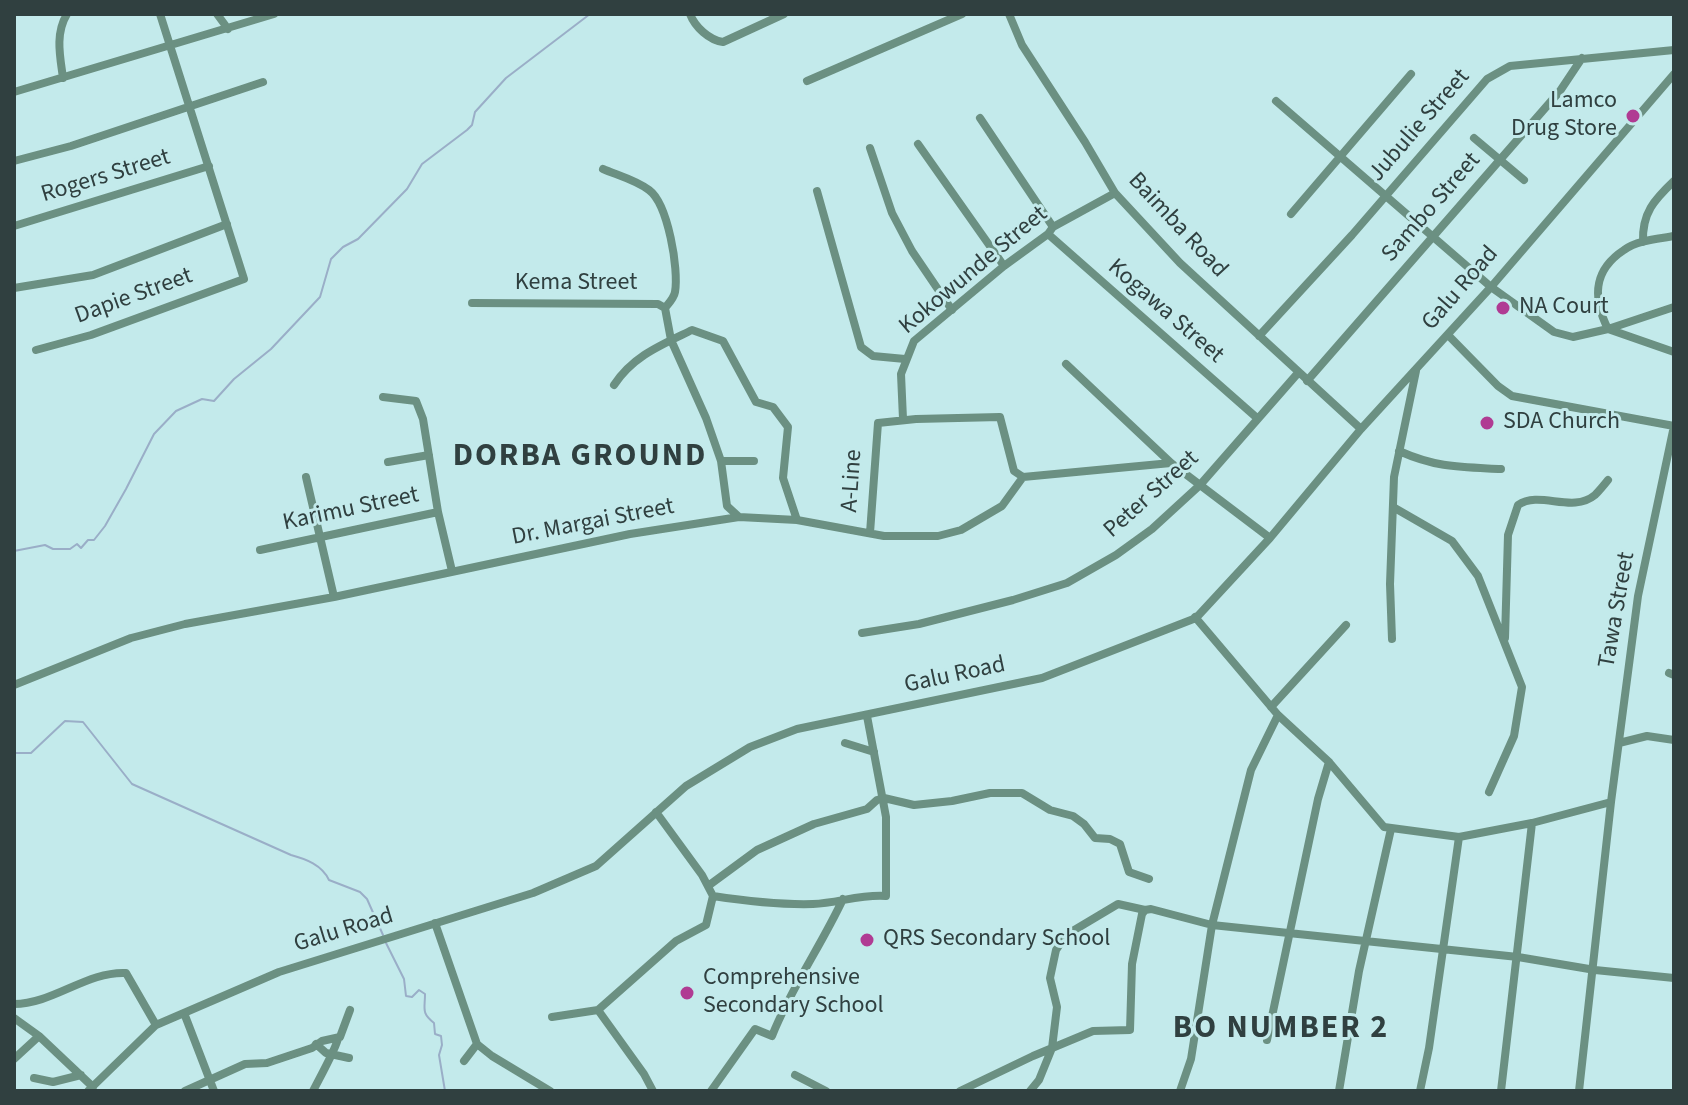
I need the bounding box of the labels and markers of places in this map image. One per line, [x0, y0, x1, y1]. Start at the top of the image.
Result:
place label: Lamco Drug Store [1511, 88, 1617, 144]
marker: Lamco Drug Store [1624, 107, 1642, 125]
place label: NA Court [1519, 294, 1609, 322]
marker: NA Court [1494, 299, 1512, 317]
place label: SDA Church [1503, 409, 1620, 437]
marker: SDA Church [1478, 414, 1496, 432]
place label: QRS Secondary School [883, 926, 1110, 954]
marker: QRS Secondary School [858, 931, 876, 949]
place label: Comprehensive Secondary School [703, 965, 884, 1021]
marker: Comprehensive Secondary School [678, 984, 696, 1002]

